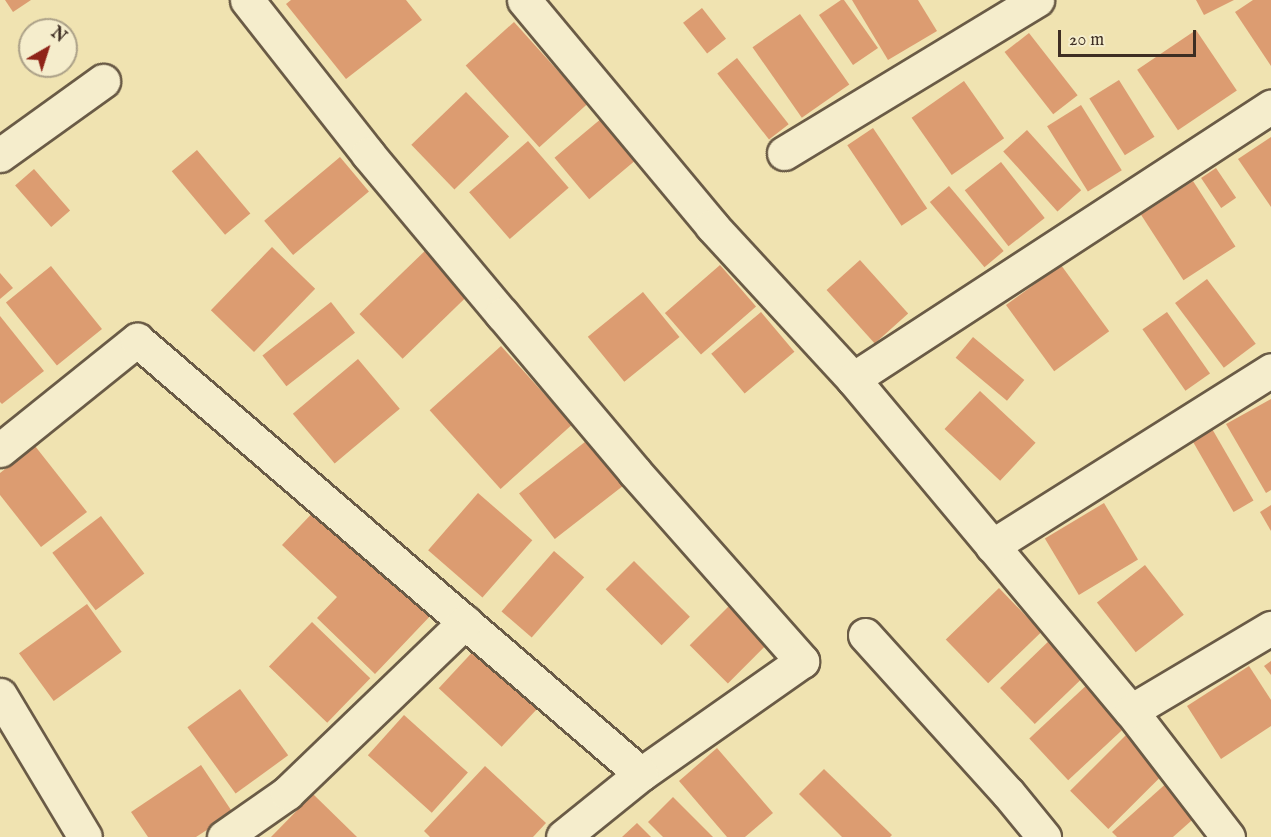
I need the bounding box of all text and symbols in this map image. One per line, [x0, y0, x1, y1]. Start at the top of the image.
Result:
north arrow [18, 18, 78, 78]
scale bar [1061, 18, 1199, 56]
text: N [46, 23, 70, 48]
text: 20 m [1069, 29, 1104, 52]

